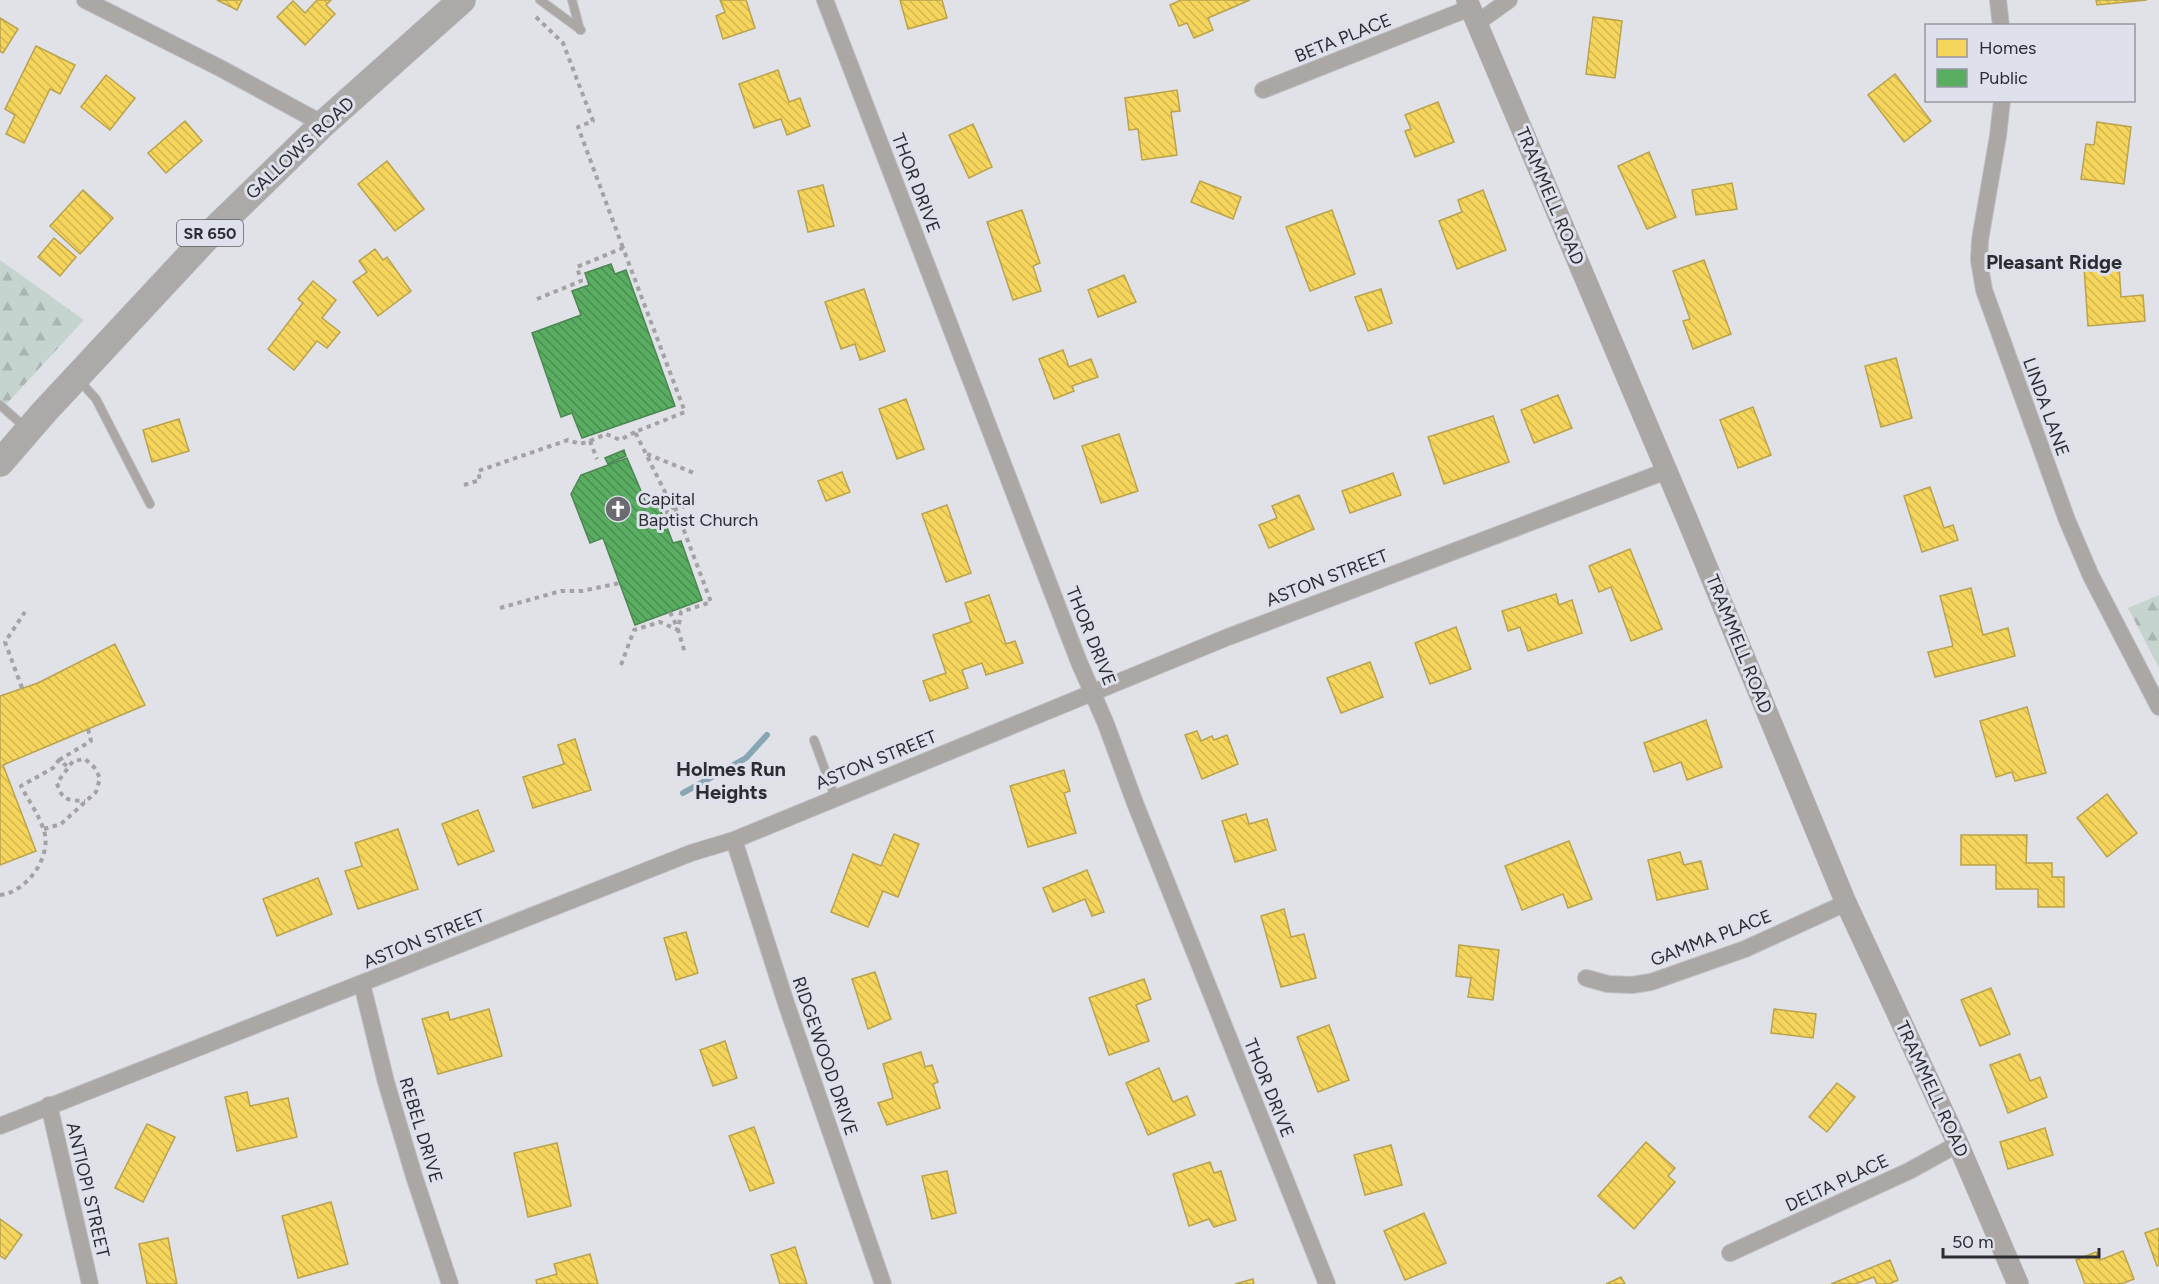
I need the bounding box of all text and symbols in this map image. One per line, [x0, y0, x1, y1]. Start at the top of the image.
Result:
street label: BETA PLACE [1291, 9, 1395, 67]
legend [1925, 24, 2135, 102]
text: Homes [1979, 37, 2037, 59]
text: Public [1979, 67, 2028, 89]
street label: GALLOWS ROAD [241, 92, 359, 204]
street label: TRAMMELL ROAD [1511, 124, 1589, 268]
street label: THOR DRIVE [887, 130, 945, 236]
road number: SR 650 [177, 220, 243, 246]
district label: Pleasant Ridge [1986, 250, 2122, 274]
street label: LINDA LANE [2018, 355, 2074, 459]
place label: Capital Baptist Church [638, 488, 758, 531]
church icon: Capital Baptist Church [603, 494, 633, 524]
street label: ASTON STREET [1263, 545, 1391, 611]
street label: TRAMMELL ROAD [1701, 571, 1777, 717]
street label: THOR DRIVE [1061, 583, 1121, 689]
street label: ASTON STREET [812, 726, 940, 794]
district label: Holmes Run Heights [676, 757, 786, 804]
street label: ASTON STREET [360, 905, 488, 973]
street label: GAMMA PLACE [1647, 905, 1775, 971]
street label: RIDGEWOOD DRIVE [787, 974, 863, 1138]
street label: TRAMMELL ROAD [1891, 1018, 1973, 1160]
street label: THOR DRIVE [1239, 1035, 1299, 1141]
street label: REBEL DRIVE [395, 1075, 447, 1185]
street label: ANTIOPI STREET [62, 1120, 114, 1260]
street label: DELTA PLACE [1782, 1149, 1892, 1217]
scale bar [1943, 1221, 2099, 1259]
text: 50 m [1952, 1231, 1994, 1253]

